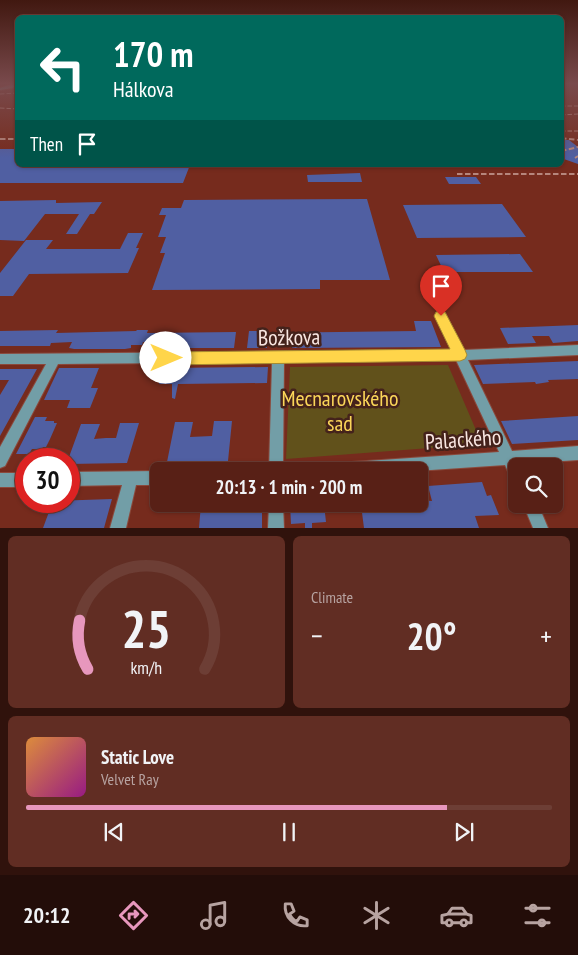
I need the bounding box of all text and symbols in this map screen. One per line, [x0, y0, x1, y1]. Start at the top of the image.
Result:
text: 170 m [113, 31, 194, 77]
icon: left [30, 35, 95, 100]
text: Hálkova [113, 75, 174, 103]
icon: arrive [73, 130, 101, 158]
text: Then [30, 132, 63, 156]
pin [420, 265, 462, 316]
icon: arrive [427, 272, 455, 300]
street label: Božkova [258, 322, 320, 352]
position arrow [139, 331, 191, 383]
park label: Mecnarovského sad [281, 384, 399, 437]
street label: Palackého [424, 422, 502, 456]
speed limit sign: 30 [15, 448, 80, 513]
map controls [508, 458, 563, 513]
button: search [508, 458, 563, 513]
text: 20:13 · 1 min · 200 m [216, 475, 362, 499]
text: Climate [311, 587, 353, 607]
text: 25 [122, 595, 171, 662]
text: 20° [406, 611, 457, 660]
text: − [311, 617, 323, 654]
text: + [540, 617, 552, 654]
text: km/h [131, 656, 162, 679]
text: Static Love [101, 745, 174, 769]
text: Velvet Ray [101, 769, 159, 789]
icon: previous [100, 818, 128, 846]
icon: pause [275, 818, 303, 846]
icon: next [450, 818, 478, 846]
icon: directions [116, 898, 151, 933]
icon: music [197, 898, 232, 933]
icon: phone [278, 898, 313, 933]
icon: climate [359, 898, 394, 933]
icon: car [439, 898, 474, 933]
icon: filters [520, 898, 555, 933]
text: 20:12 [23, 901, 70, 929]

